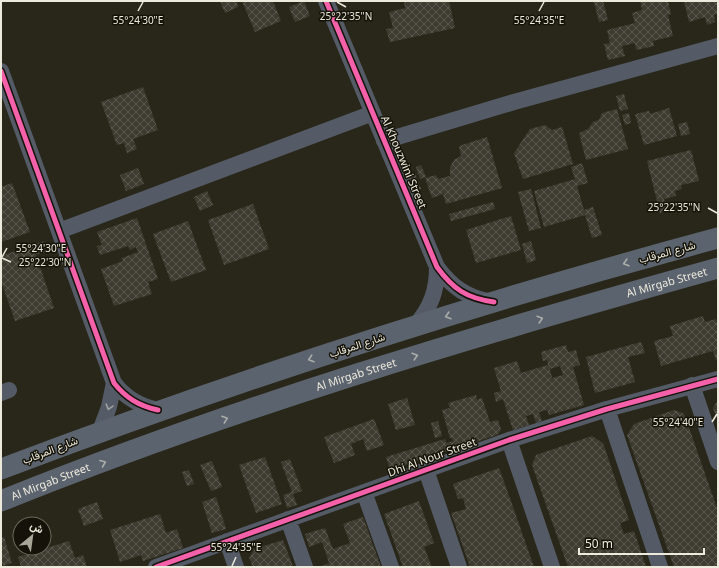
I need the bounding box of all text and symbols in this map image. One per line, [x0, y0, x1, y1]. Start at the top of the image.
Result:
text: 25°22'35"N [320, 9, 372, 23]
text: 55°24'30"E [113, 13, 163, 27]
text: 55°24'35"E [514, 13, 564, 27]
street label: Al Khouzwini Street [378, 113, 431, 211]
text: 25°22'35"N [648, 200, 700, 214]
street label: شارع المرقاب [637, 237, 697, 267]
text: 55°24'30"E [16, 241, 66, 255]
text: 25°22'30"N [19, 255, 71, 269]
one-way arrow [623, 258, 630, 267]
street label: Al Mirgab Street [624, 263, 709, 300]
one-way arrow [445, 311, 452, 320]
one-way arrow [536, 315, 543, 324]
street label: شارع المرقاب [327, 328, 387, 362]
one-way arrow [412, 353, 419, 361]
street label: Al Mirgab Street [314, 354, 398, 394]
one-way arrow [307, 355, 314, 363]
one-way arrow [105, 404, 114, 411]
one-way arrow [222, 415, 229, 423]
text: 55°24'40"E [653, 415, 703, 429]
street label: شارع المرقاب [20, 432, 80, 468]
street label: Dhi Al Nour Street [385, 434, 478, 480]
street label: Al Mirgab Street [9, 459, 92, 503]
one-way arrow [99, 459, 106, 467]
north arrow [12, 516, 52, 556]
text: ش [28, 517, 47, 537]
scale bar [579, 530, 704, 556]
text: 50 m [585, 535, 613, 552]
text: 55°24'35"E [211, 540, 261, 554]

